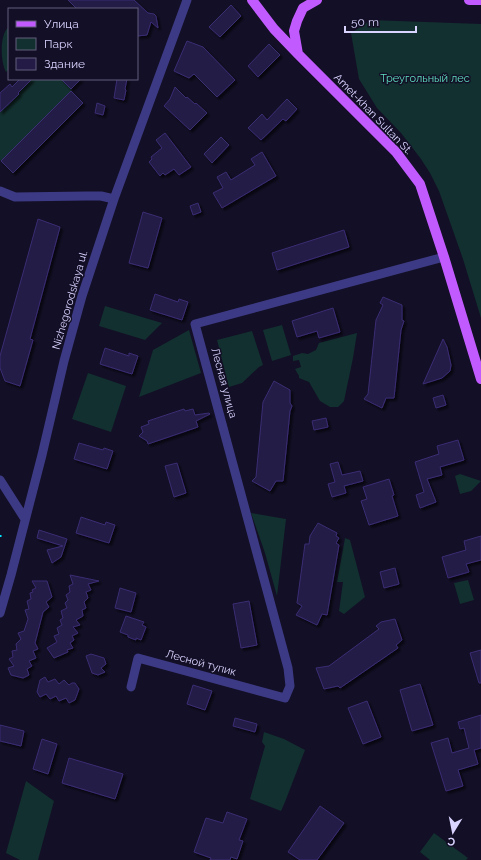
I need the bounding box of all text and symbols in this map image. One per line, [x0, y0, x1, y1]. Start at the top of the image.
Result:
legend [8, 8, 138, 80]
scale bar [345, 8, 416, 34]
text: 50 m [351, 15, 379, 29]
text: Улица [44, 17, 79, 31]
text: Парк [44, 37, 73, 51]
text: Здание [44, 57, 85, 71]
street label: Amet-khan Sultan St. [331, 71, 415, 157]
park label: Треугольный лес [380, 72, 470, 85]
street label: Nizhegorodskaya ul. [50, 249, 90, 351]
street label: Лесная улица [208, 346, 240, 420]
street label: Лесной тупик [164, 647, 238, 679]
north arrow [433, 812, 473, 852]
text: С [446, 834, 456, 848]

